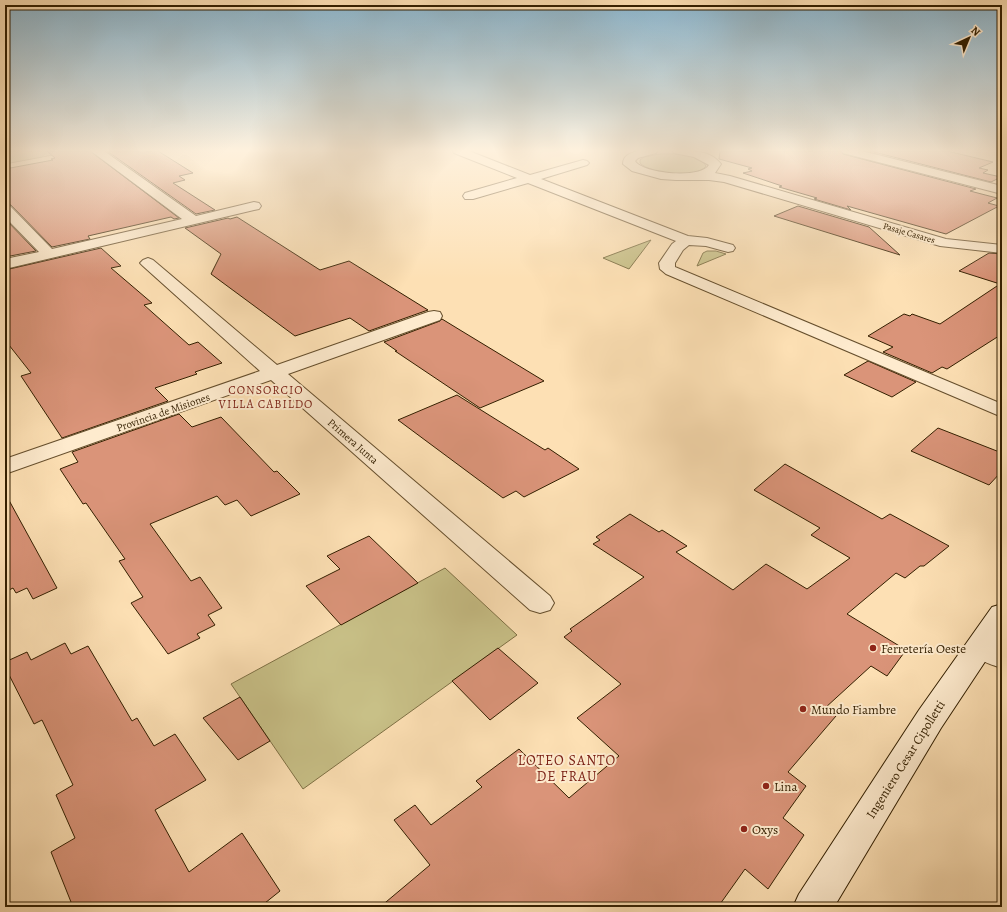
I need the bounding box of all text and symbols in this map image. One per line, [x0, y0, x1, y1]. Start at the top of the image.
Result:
north arrow [949, 18, 989, 58]
text: N [968, 23, 984, 39]
street label: Pasaje Casares [882, 220, 937, 246]
district label: CONSORCIO VILLA CABILDO [218, 382, 313, 412]
street label: Provincia de Misiones [114, 389, 212, 436]
street label: Primera Junta [324, 415, 382, 468]
place label: Ferretería Oeste [881, 640, 966, 657]
marker: Ferretería Oeste [868, 643, 878, 653]
street label: Ingeniero Cesar Cipolletti [862, 697, 949, 822]
place label: Mundo Fiambre [811, 701, 896, 718]
marker: Mundo Fiambre [798, 704, 808, 714]
district label: LOTEO SANTO DE FRAU [518, 751, 616, 786]
place label: Lina [774, 778, 797, 795]
marker: Lina [761, 781, 771, 791]
place label: Oxys [752, 821, 778, 838]
marker: Oxys [739, 824, 749, 834]

